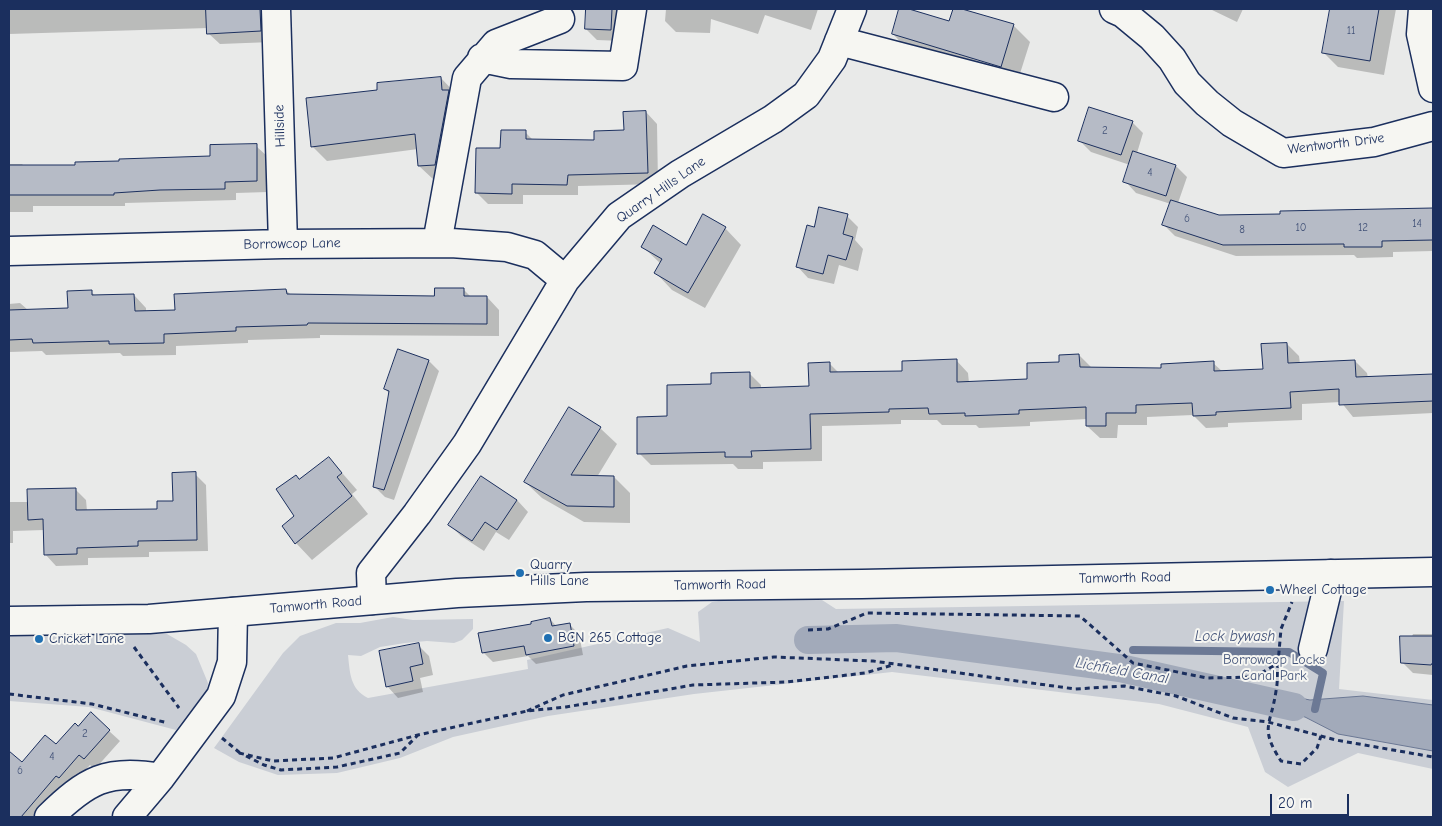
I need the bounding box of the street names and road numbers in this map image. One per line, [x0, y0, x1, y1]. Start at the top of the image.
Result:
street label: Hillside [271, 104, 289, 148]
street label: Wentworth Drive [1287, 130, 1385, 158]
street label: Quarry Hills Lane [613, 153, 709, 227]
street label: Borrowcop Lane [243, 235, 341, 253]
street label: Tamworth Road [1079, 569, 1171, 587]
street label: Tamworth Road [674, 576, 766, 594]
street label: Tamworth Road [269, 593, 363, 617]

